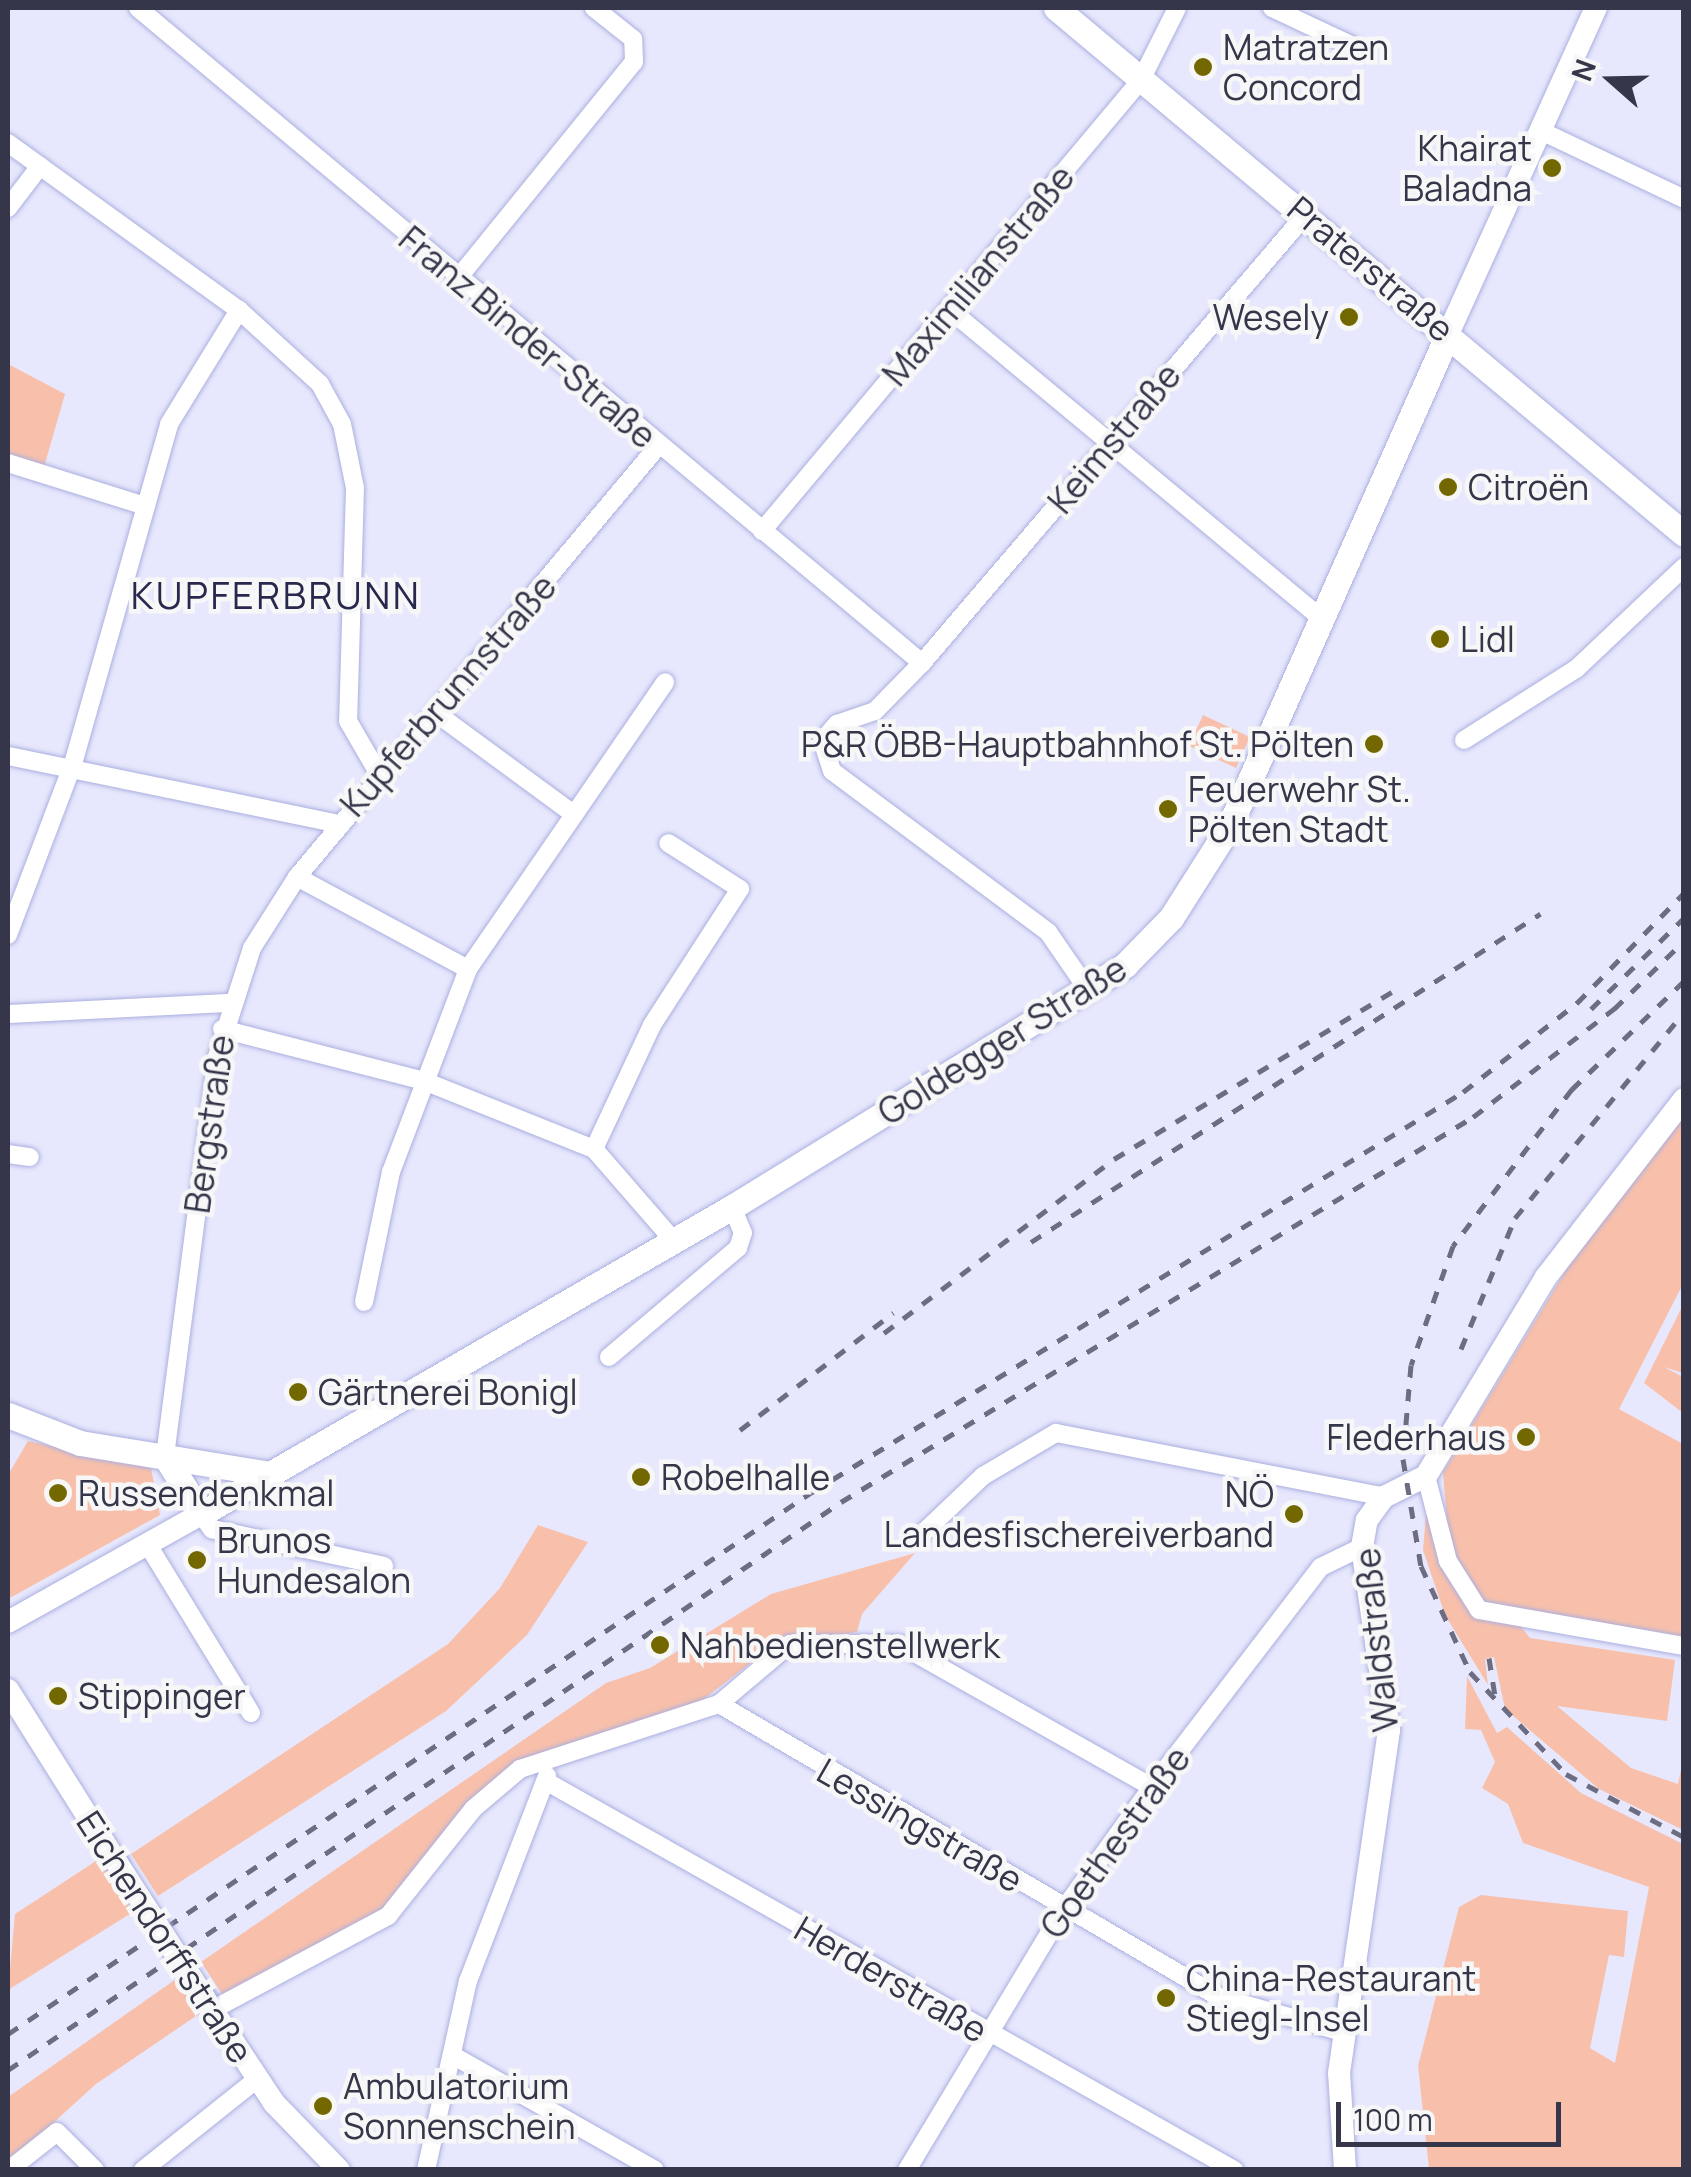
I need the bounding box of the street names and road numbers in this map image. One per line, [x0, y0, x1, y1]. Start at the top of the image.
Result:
street label: Maximilianstraße [874, 156, 1082, 394]
street label: Praterstraße [1280, 188, 1462, 350]
street label: Franz Binder-Straße [391, 217, 665, 457]
street label: Keimstraße [1039, 354, 1189, 522]
street label: Kupferbrunnstraße [332, 565, 564, 825]
street label: Goldegger Straße [870, 947, 1134, 1133]
street label: Bergstraße [176, 1032, 242, 1216]
street label: Waldstraße [1345, 1546, 1407, 1734]
street label: Goethestraße [1032, 1738, 1198, 1946]
street label: Lessingstraße [810, 1749, 1030, 1901]
street label: Eichendorffstraße [68, 1803, 262, 2071]
street label: Herderstraße [787, 1907, 995, 2051]

